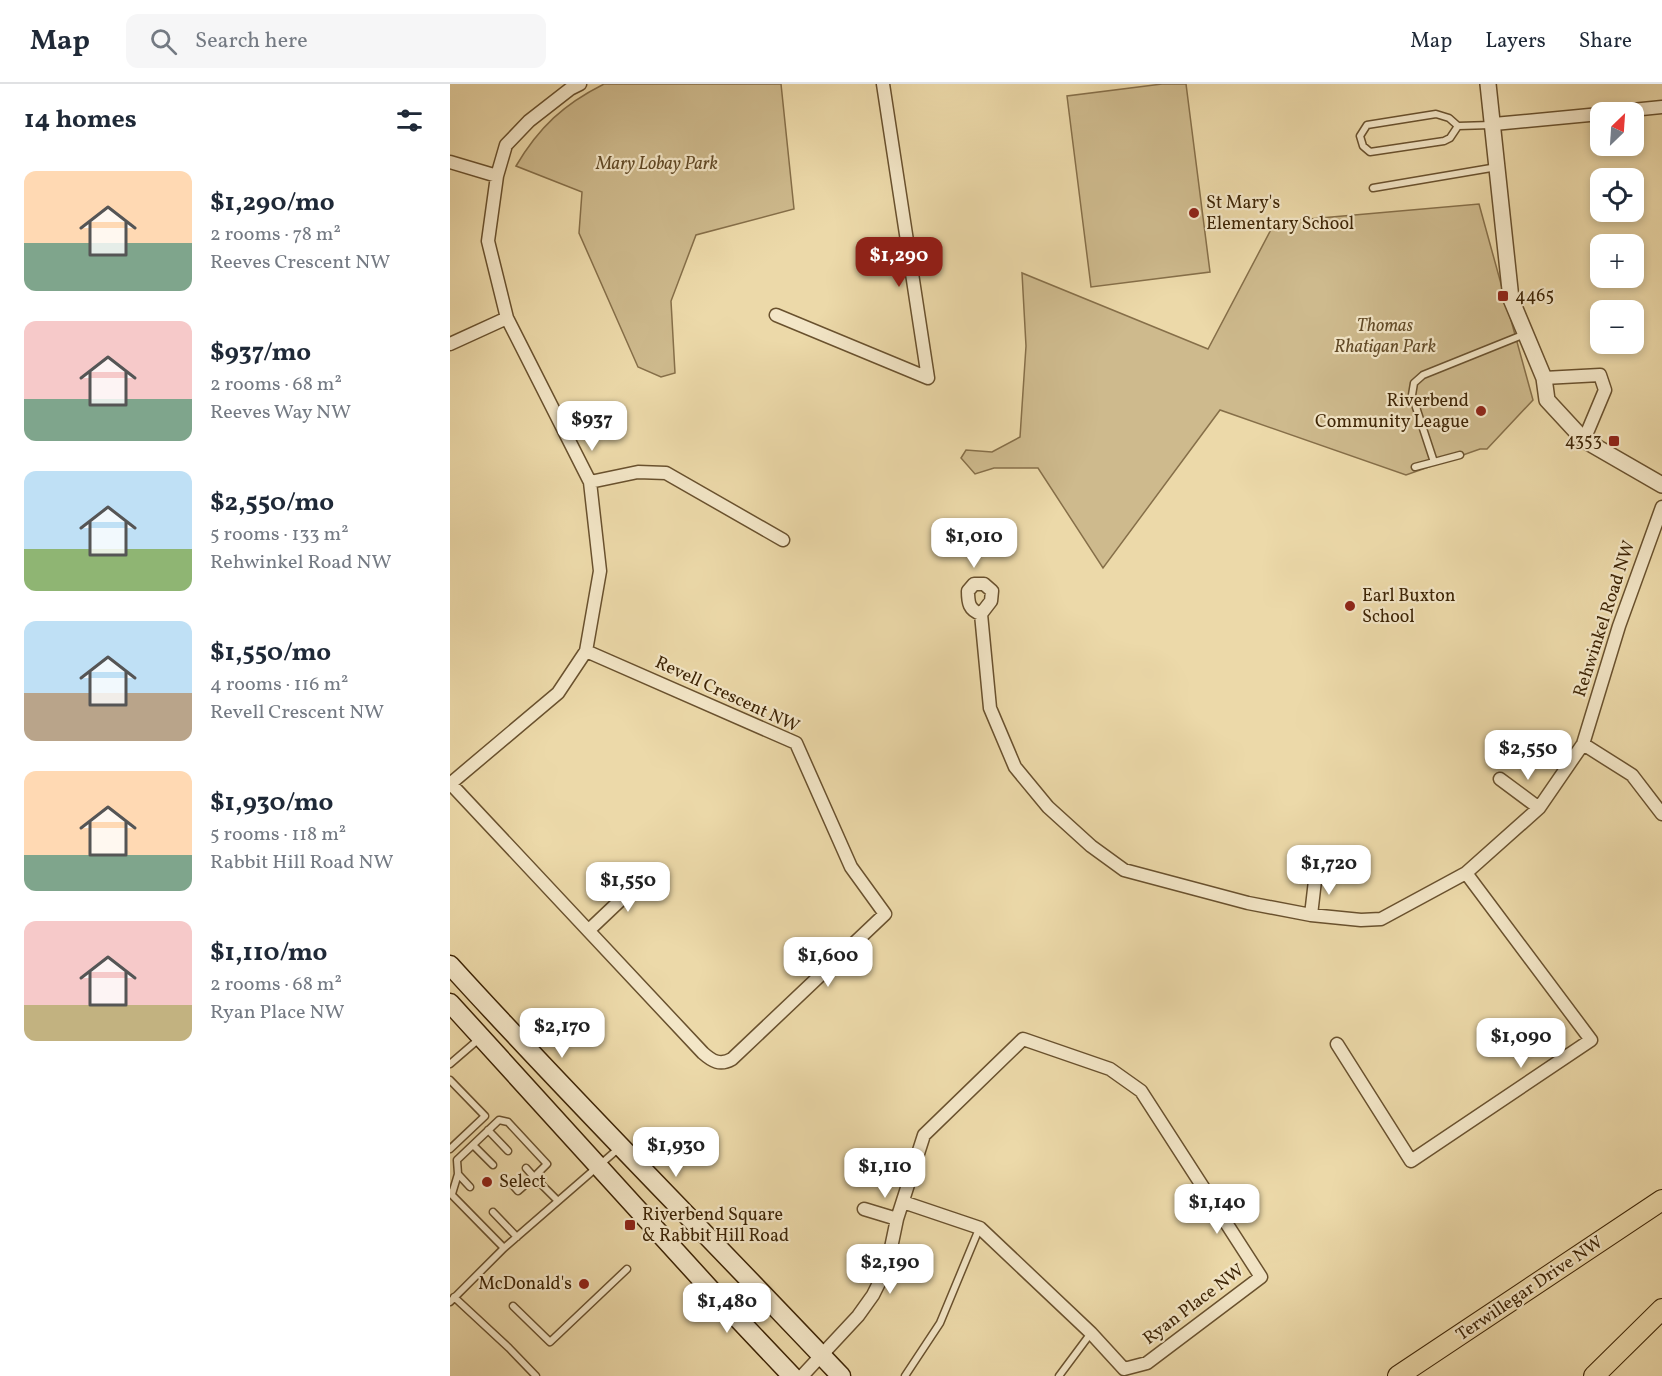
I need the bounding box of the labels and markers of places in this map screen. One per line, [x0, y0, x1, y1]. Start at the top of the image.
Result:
place label: St Mary's Elementary School [1206, 191, 1354, 237]
marker: St Mary's Elementary School [1187, 206, 1201, 220]
pin: $1,290 [850, 237, 948, 288]
place label: 4465 [1515, 284, 1554, 309]
marker: 4465 [1496, 289, 1510, 303]
place label: Riverbend Community League [1315, 389, 1469, 435]
pin: $937 [556, 401, 628, 452]
marker: Riverbend Community League [1474, 404, 1488, 418]
place label: 4353 [1565, 429, 1602, 454]
marker: 4353 [1607, 434, 1621, 448]
pin: $1,010 [925, 518, 1023, 569]
place label: Earl Buxton School [1362, 584, 1456, 630]
marker: Earl Buxton School [1343, 599, 1357, 613]
pin: $2,550 [1479, 730, 1577, 781]
pin: $1,720 [1280, 845, 1378, 896]
pin: $1,550 [579, 862, 677, 913]
pin: $1,600 [779, 937, 877, 988]
pin: $2,170 [513, 1008, 611, 1059]
pin: $1,090 [1472, 1018, 1570, 1069]
pin: $1,930 [627, 1127, 725, 1178]
pin: $1,110 [836, 1148, 934, 1199]
place label: Select [499, 1170, 546, 1195]
marker: Select [480, 1175, 494, 1189]
pin: $1,140 [1168, 1184, 1266, 1235]
place label: Riverbend Square & Rabbit Hill Road [642, 1203, 789, 1249]
marker: Riverbend Square & Rabbit Hill Road [623, 1218, 637, 1232]
pin: $2,190 [841, 1244, 939, 1295]
place label: McDonald's [478, 1272, 572, 1297]
marker: McDonald's [577, 1277, 591, 1291]
pin: $1,480 [678, 1283, 776, 1334]

